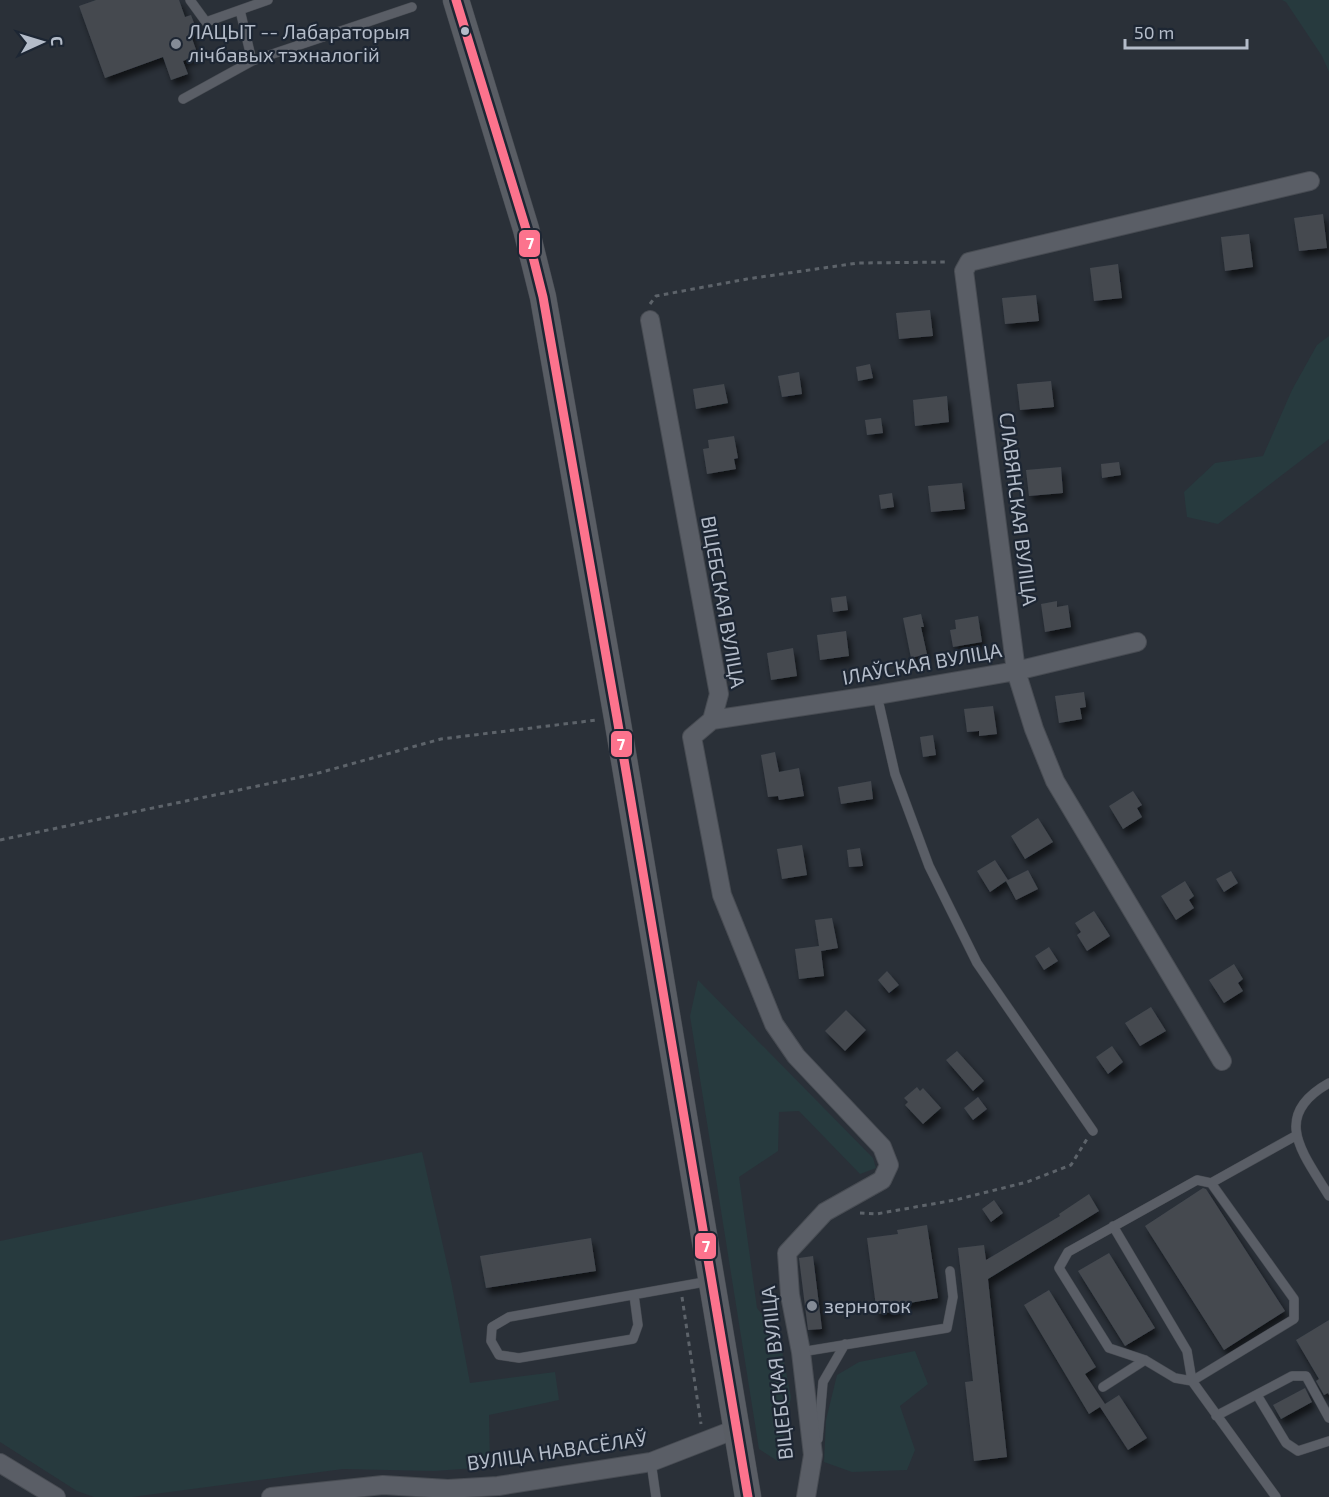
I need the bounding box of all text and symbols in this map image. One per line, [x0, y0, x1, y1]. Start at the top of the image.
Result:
north arrow [12, 12, 72, 72]
scale bar [1125, 12, 1246, 50]
place label: ЛАЦЫТ -- Лабараторыя лічбавых тэхналогій [188, 19, 410, 66]
text: 50 m [1134, 21, 1174, 43]
unlabelled marker [459, 25, 471, 37]
text: С [48, 36, 67, 46]
marker: ЛАЦЫТ -- Лабараторыя лічбавых тэхналогій [169, 37, 183, 51]
line badge: 7 [518, 229, 541, 258]
text: 7 [526, 233, 535, 252]
street label: СЛАВЯНСКАЯ ВУЛІЦА [995, 411, 1043, 608]
street label: ВІЦЕБСКАЯ ВУЛІЦА [697, 514, 751, 690]
street label: ІЛАЎСКАЯ ВУЛІЦА [840, 637, 1004, 689]
line badge: 7 [610, 730, 633, 758]
text: 7 [617, 734, 626, 753]
line badge: 7 [694, 1232, 717, 1260]
text: 7 [702, 1236, 711, 1255]
street label: ВІЦЕБСКАЯ ВУЛІЦА [755, 1285, 797, 1461]
place label: зерноток [824, 1293, 911, 1317]
marker: зерноток [805, 1299, 819, 1313]
street label: ВУЛІЦА НАВАСЁЛАЎ [465, 1425, 649, 1475]

